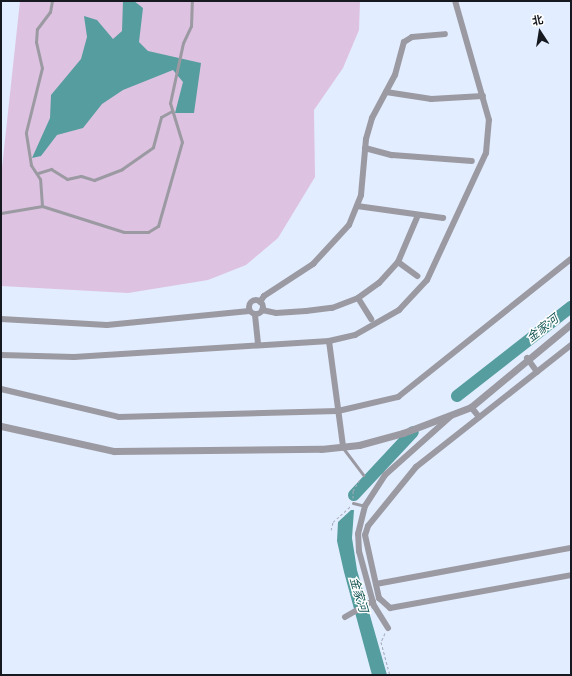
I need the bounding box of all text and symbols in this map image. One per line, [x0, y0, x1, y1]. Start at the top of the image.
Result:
text: 北 [530, 11, 545, 29]
north arrow [520, 12, 560, 52]
water label: 金家河 [524, 312, 562, 346]
water label: 金家河 [346, 576, 370, 614]

